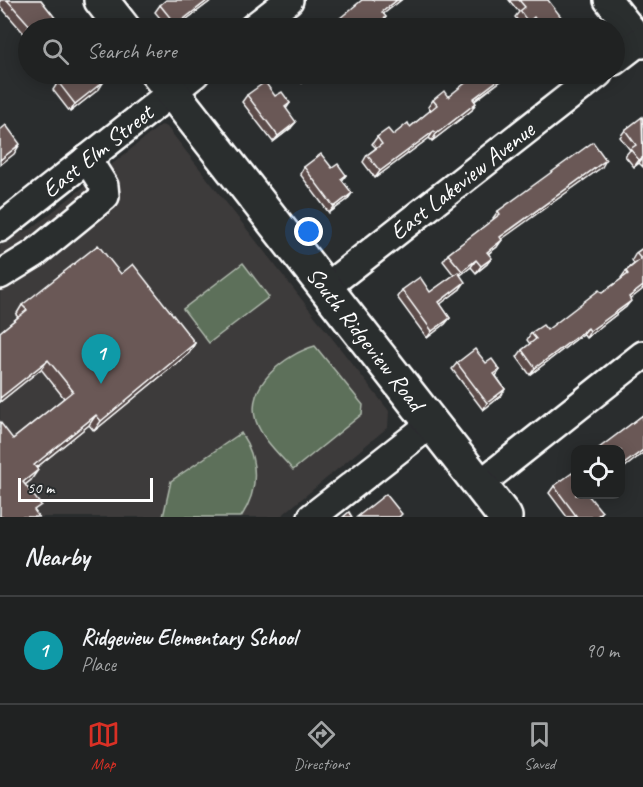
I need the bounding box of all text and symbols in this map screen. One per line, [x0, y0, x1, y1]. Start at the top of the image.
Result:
search box [18, 18, 625, 84]
icon: search [39, 35, 72, 68]
text: Search here [87, 37, 177, 65]
street label: East Elm Street [36, 97, 161, 204]
street label: East Lakeview Avenue [384, 113, 542, 247]
your location [294, 217, 323, 246]
street label: South Ridgeview Road [300, 261, 433, 419]
pin: 1 [82, 334, 120, 384]
map controls [571, 445, 625, 499]
button: locate [571, 445, 625, 499]
scale bar [18, 475, 153, 502]
text: 50 m [27, 478, 54, 498]
text: Nearby [24, 540, 89, 573]
text: Ridgeview Elementary School [81, 624, 297, 652]
text: 1 [39, 638, 48, 663]
text: 90 m [585, 638, 619, 663]
text: Place [81, 652, 116, 677]
tab: Map [87, 718, 120, 774]
tab: Directions [294, 718, 349, 774]
tab: Saved [523, 718, 556, 774]

